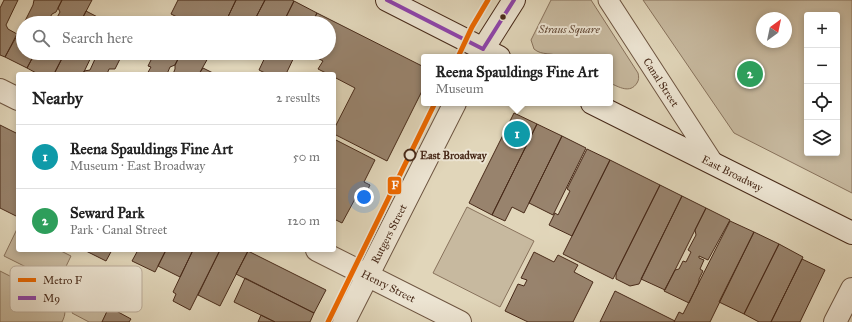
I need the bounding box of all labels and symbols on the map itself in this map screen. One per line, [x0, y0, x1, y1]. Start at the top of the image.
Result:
unlabelled marker [498, 12, 508, 22]
north arrow [756, 12, 792, 48]
park label: Straus Square [538, 23, 600, 36]
street label: Canal Street [641, 55, 682, 109]
pin: 2 [737, 59, 763, 89]
pin: 1 [504, 119, 530, 149]
marker: East Broadway [403, 148, 417, 162]
place label: East Broadway [420, 149, 488, 163]
street label: East Broadway [700, 152, 766, 194]
line badge: F [387, 176, 402, 195]
text: F [391, 179, 399, 192]
your location [354, 187, 374, 207]
street label: Rutgers Street [368, 202, 409, 266]
legend [10, 266, 142, 312]
street label: Henry Street [359, 267, 418, 305]
text: Metro F [43, 274, 82, 287]
text: M9 [43, 292, 60, 305]

